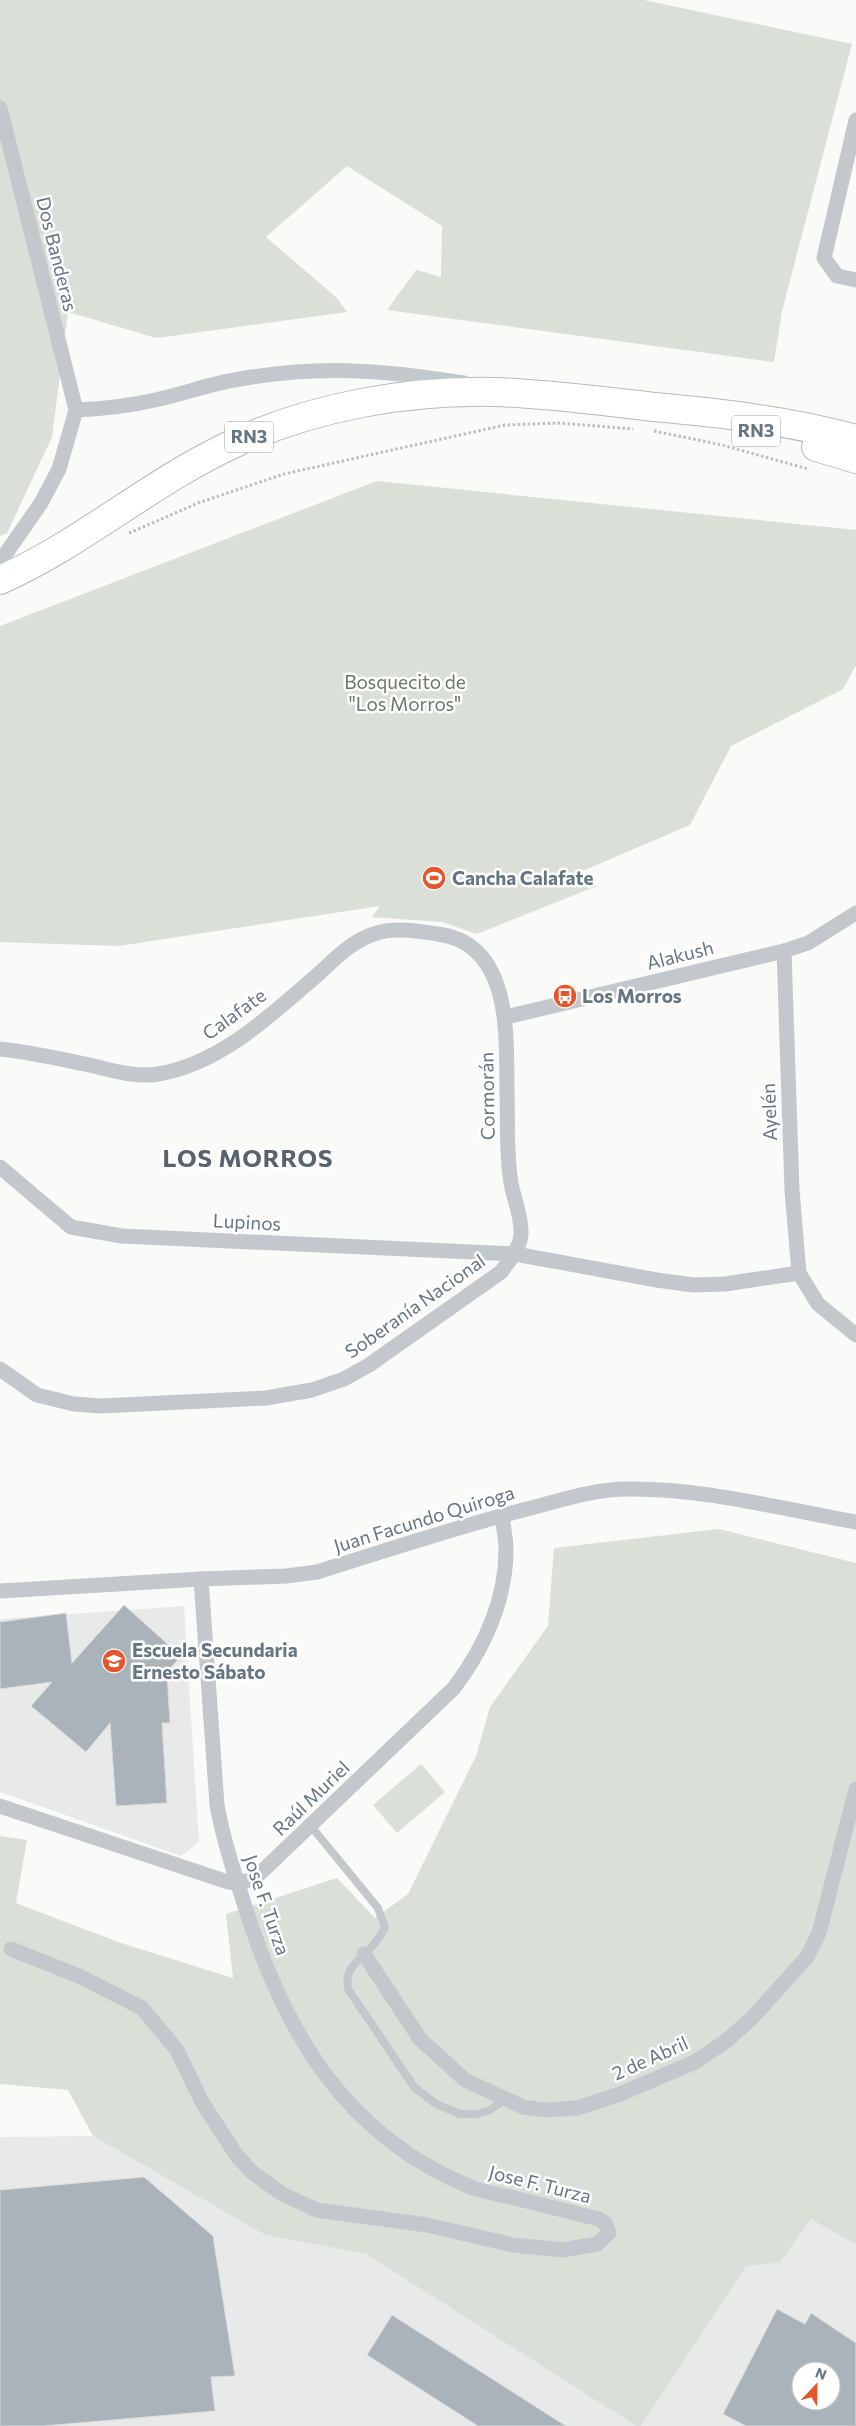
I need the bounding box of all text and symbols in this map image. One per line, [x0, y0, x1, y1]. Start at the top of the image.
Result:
street label: Dos Banderas [32, 194, 83, 314]
road number: RN3 [732, 416, 780, 446]
road number: RN3 [225, 422, 273, 452]
park label: Bosquecito de "Los Morros" [344, 670, 466, 715]
sports icon: Cancha Calafate [421, 865, 447, 891]
place label: Cancha Calafate [452, 866, 594, 889]
street label: Alakush [644, 935, 716, 974]
street label: Calafate [198, 983, 270, 1044]
bus stop icon: Los Morros [552, 983, 578, 1009]
place label: Los Morros [582, 984, 682, 1007]
street label: Cormorán [474, 1052, 499, 1140]
street label: Ayelén [756, 1083, 781, 1141]
district label: LOS MORROS [163, 1143, 333, 1172]
street label: Lupinos [212, 1208, 282, 1235]
street label: Soberanía Nacional [340, 1249, 489, 1363]
street label: Juan Facundo Quiroga [331, 1480, 517, 1557]
place label: Escuela Secundaria Ernesto Sábato [132, 1638, 298, 1683]
school or university icon: Escuela Secundaria Ernesto Sábato [101, 1648, 127, 1674]
street label: Raúl Muriel [268, 1755, 354, 1840]
street label: Jose F. Turza [240, 1852, 295, 1958]
street label: 2 de Abril [608, 2031, 691, 2084]
street label: Jose F. Turza [487, 2160, 594, 2207]
north arrow [791, 2361, 841, 2411]
text: N [813, 2364, 829, 2383]

